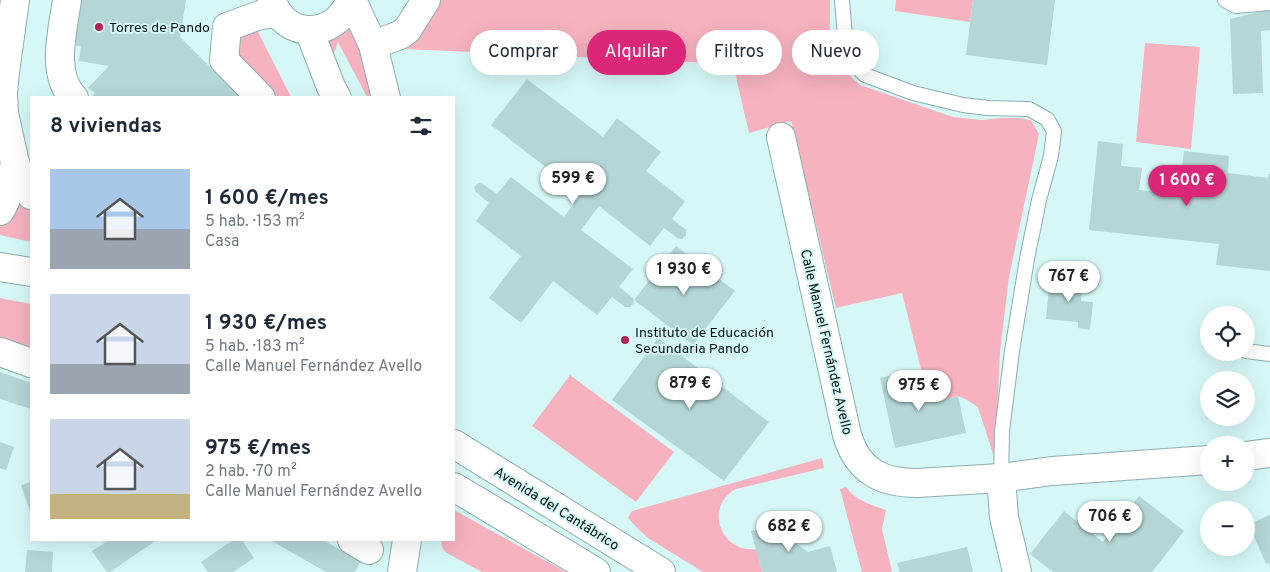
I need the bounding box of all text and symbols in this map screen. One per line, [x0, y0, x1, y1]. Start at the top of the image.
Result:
place label: Torres de Pando [109, 20, 210, 37]
marker: Torres de Pando [93, 21, 105, 33]
chip: Comprar [470, 30, 577, 75]
chip: Alquilar [587, 30, 686, 75]
chip: Filtros [696, 30, 782, 75]
chip: Nuevo [792, 30, 879, 75]
icon: filters [407, 112, 435, 140]
text: 8 viviendas [50, 113, 162, 140]
pin: 599 € [538, 162, 608, 205]
pin: 1 600 € [1141, 164, 1233, 207]
text: 599 € [551, 169, 595, 189]
text: 1 600 € [1159, 171, 1215, 191]
text: 1 600 €/mes [205, 185, 329, 212]
icon: home [90, 189, 150, 249]
text: 5 hab. · 153 m² [205, 212, 305, 232]
text: Casa [205, 232, 240, 252]
street label: Calle Manuel Fernández Avello [796, 248, 855, 437]
pin: 1 930 € [638, 254, 730, 296]
text: 1 930 € [657, 260, 711, 280]
pin: 767 € [1034, 260, 1104, 303]
text: 767 € [1049, 267, 1089, 287]
map controls [1200, 306, 1255, 556]
button: locate [1200, 306, 1255, 361]
text: 1 930 €/mes [205, 310, 327, 337]
icon: home [90, 314, 150, 374]
place label: Instituto de Educación Secundaria Pando [635, 325, 774, 358]
marker: Instituto de Educación Secundaria Pando [619, 334, 631, 346]
text: 5 hab. · 183 m² [205, 337, 305, 357]
text: Calle Manuel Fernández Avello [205, 357, 422, 377]
pin: 879 € [655, 368, 725, 410]
pin: 975 € [884, 370, 954, 412]
button: layers [1200, 371, 1255, 426]
text: 879 € [669, 374, 711, 394]
text: 975 € [898, 376, 940, 396]
text: 975 €/mes [205, 435, 311, 462]
button: + [1200, 436, 1255, 491]
icon: home [90, 439, 150, 499]
text: 2 hab. · 70 m² [205, 462, 297, 482]
street label: Avenida del Cantábrico [490, 464, 622, 555]
text: Calle Manuel Fernández Avello [205, 482, 422, 502]
pin: 706 € [1075, 500, 1145, 543]
button: − [1200, 501, 1255, 556]
text: 706 € [1088, 507, 1132, 527]
pin: 682 € [754, 510, 824, 553]
text: 682 € [767, 517, 811, 537]

